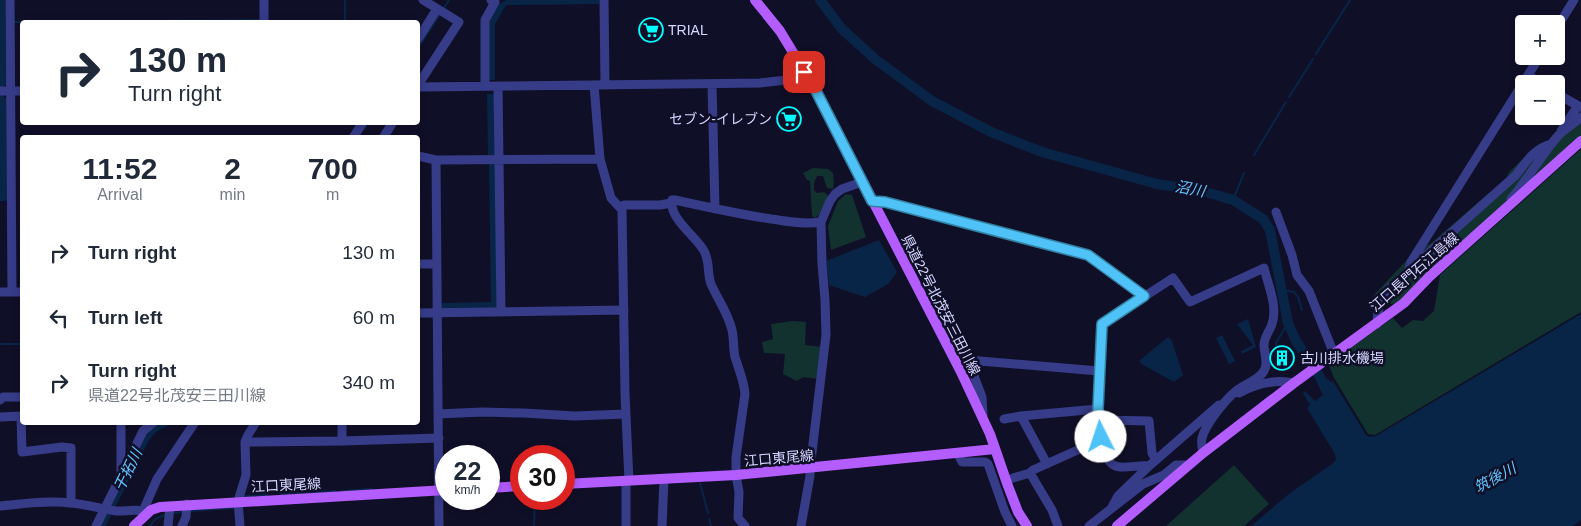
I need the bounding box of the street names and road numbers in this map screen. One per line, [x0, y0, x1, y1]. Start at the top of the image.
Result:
street label: 江口長門石江島線 [1366, 229, 1462, 315]
street label: 県道22号北茂安三田川線 [899, 232, 983, 378]
street label: 江口東尾線 [743, 447, 815, 469]
street label: 江口東尾線 [251, 475, 321, 495]

